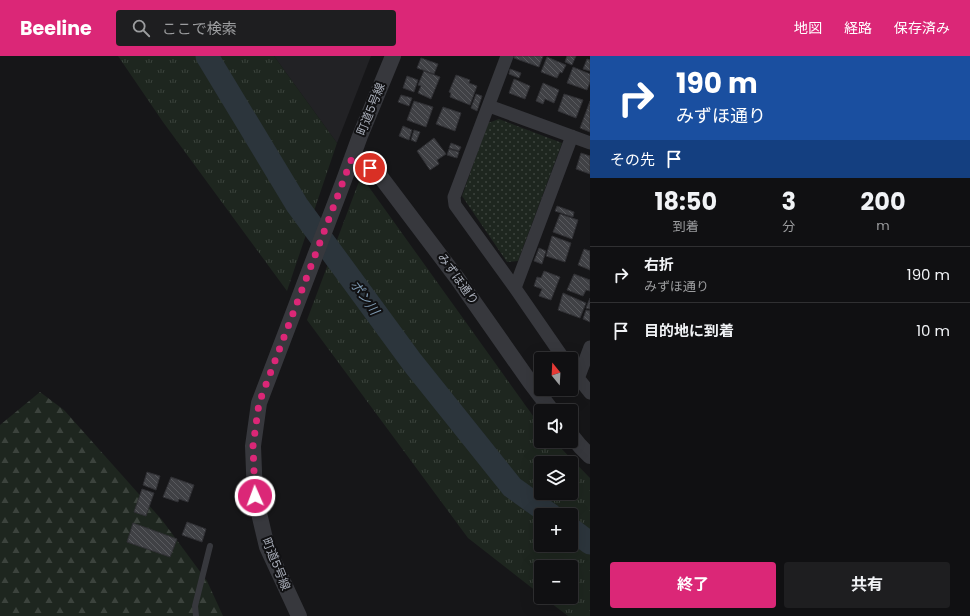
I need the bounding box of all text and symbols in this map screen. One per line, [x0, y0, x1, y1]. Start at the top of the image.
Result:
search box [116, 10, 396, 46]
text: Beeline [20, 15, 92, 42]
icon: search [130, 17, 152, 39]
text: ここで検索 [162, 18, 237, 39]
text: 地図 [794, 18, 822, 38]
text: 経路 [844, 18, 872, 38]
text: 保存済み [894, 18, 950, 38]
text: 190 m [676, 64, 758, 103]
icon: right [610, 72, 662, 124]
street label: 町道5号線 [352, 80, 389, 138]
text: みずほ通り [676, 103, 766, 128]
icon: arrive [663, 148, 685, 170]
text: その先 [610, 149, 655, 170]
pin [353, 151, 387, 185]
icon: arrive [359, 157, 381, 179]
text: 18:50 [654, 185, 717, 218]
text: 3 [782, 185, 796, 218]
text: 200 [861, 185, 906, 218]
text: m [876, 216, 890, 235]
text: 到着 [673, 217, 699, 236]
text: 分 [782, 217, 795, 236]
street label: みずほ通り [434, 249, 483, 308]
text: 右折 [644, 254, 674, 275]
icon: right [610, 264, 632, 286]
text: 190 m [907, 264, 950, 285]
water label: ポン川 [345, 276, 385, 320]
text: みずほ通り [644, 277, 709, 296]
icon: arrive [610, 320, 632, 342]
text: 目的地に到着 [644, 320, 734, 341]
text: 10 m [916, 320, 950, 341]
north arrow [534, 352, 578, 396]
map controls [534, 352, 578, 604]
button: sound [534, 404, 578, 448]
button: layers [534, 456, 578, 500]
position arrow [234, 475, 276, 517]
button: + [534, 508, 578, 552]
street label: 町道5号線 [258, 535, 295, 593]
button: − [534, 560, 578, 604]
button: 終了 [610, 562, 776, 608]
button: 共有 [784, 562, 950, 608]

